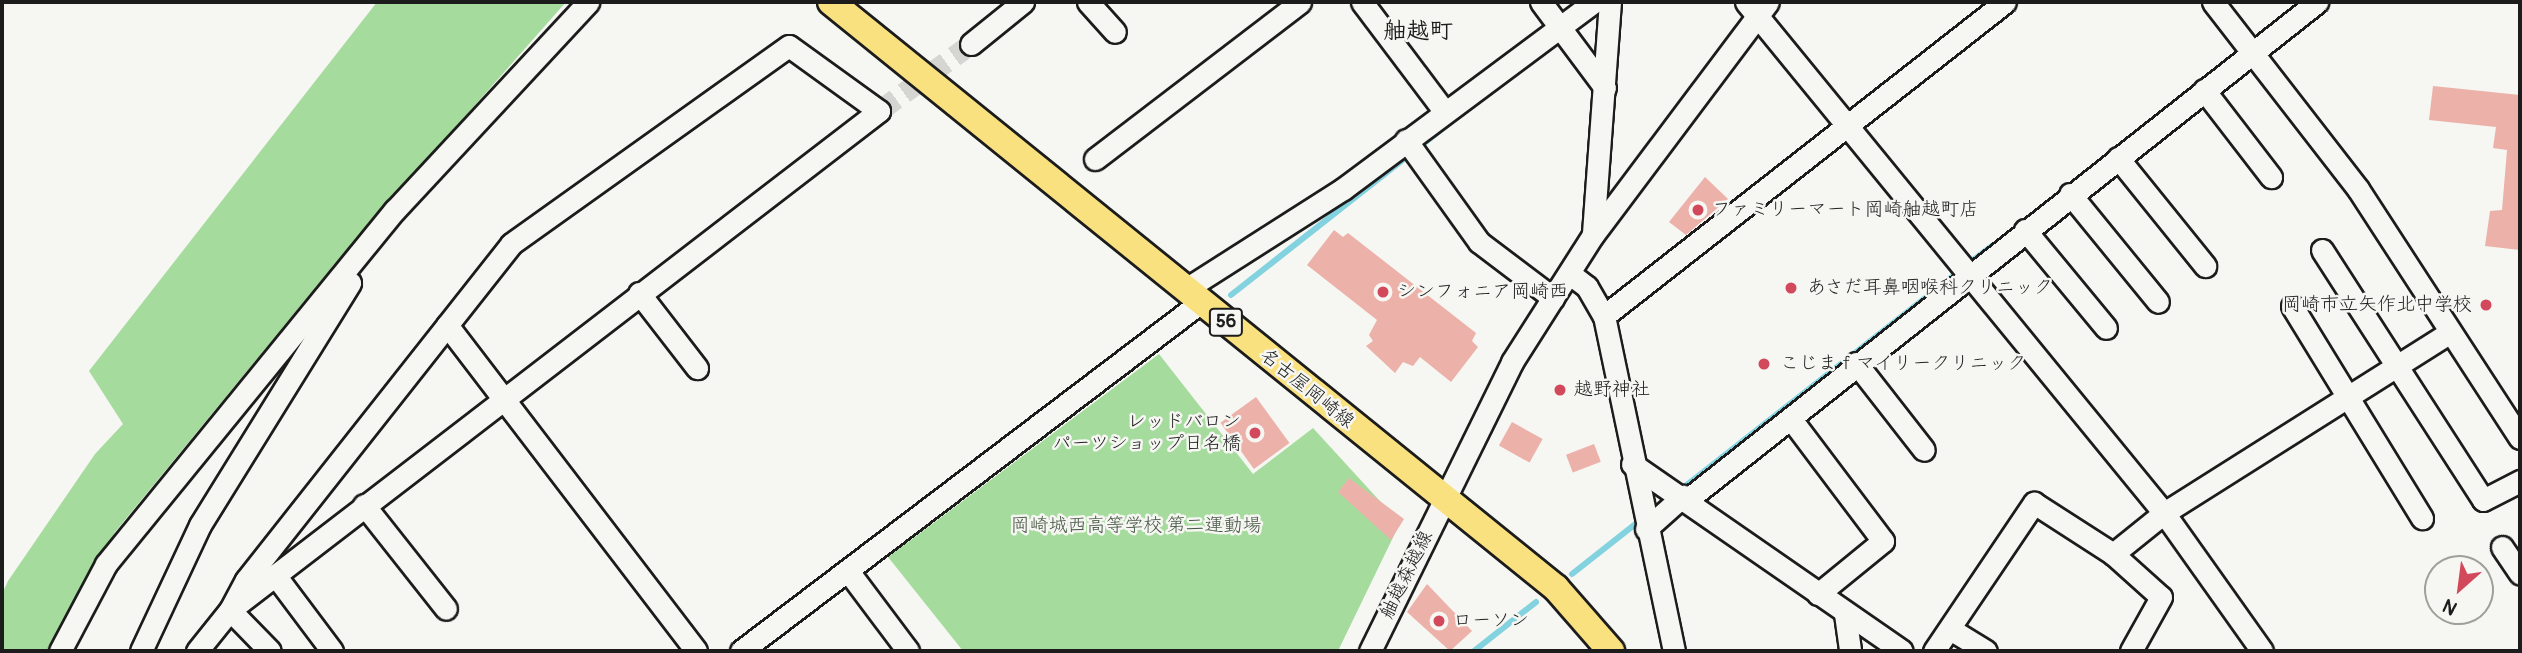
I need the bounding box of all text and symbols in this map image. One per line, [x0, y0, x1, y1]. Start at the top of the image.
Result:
district label: 舳越町 [1384, 17, 1452, 45]
place label: ファミリーマート岡崎舳越町店 [1712, 199, 1978, 221]
marker: ファミリーマート岡崎舳越町店 [1690, 202, 1706, 218]
place label: あさだ耳鼻咽喉科クリニック [1807, 277, 2054, 299]
marker: あさだ耳鼻咽喉科クリニック [1781, 278, 1801, 298]
place label: シンフォニア岡崎西 [1397, 281, 1568, 303]
marker: シンフォニア岡崎西 [1375, 284, 1391, 300]
place label: 岡崎市立矢作北中学校 [2282, 294, 2472, 316]
marker: 岡崎市立矢作北中学校 [2478, 297, 2494, 313]
road number: 56 [1208, 308, 1244, 336]
street label: 名古屋岡崎線 [1256, 344, 1358, 434]
place label: こじまｆマイリークリニック [1780, 353, 2027, 375]
marker: こじまｆマイリークリニック [1754, 354, 1774, 374]
place label: 越野神社 [1574, 379, 1650, 401]
marker: 越野神社 [1552, 382, 1568, 398]
place label: レッドバロン パーツショップ日名橋 [1051, 411, 1241, 455]
marker: レッドバロン パーツショップ日名橋 [1247, 425, 1263, 441]
park label: 岡崎城西高等学校 第二運動場 [1010, 515, 1262, 537]
street label: 舳越森越線 [1376, 527, 1438, 623]
north arrow [2424, 555, 2494, 625]
text: N [2439, 593, 2461, 620]
place label: ローソン [1453, 610, 1529, 632]
marker: ローソン [1431, 613, 1447, 629]

